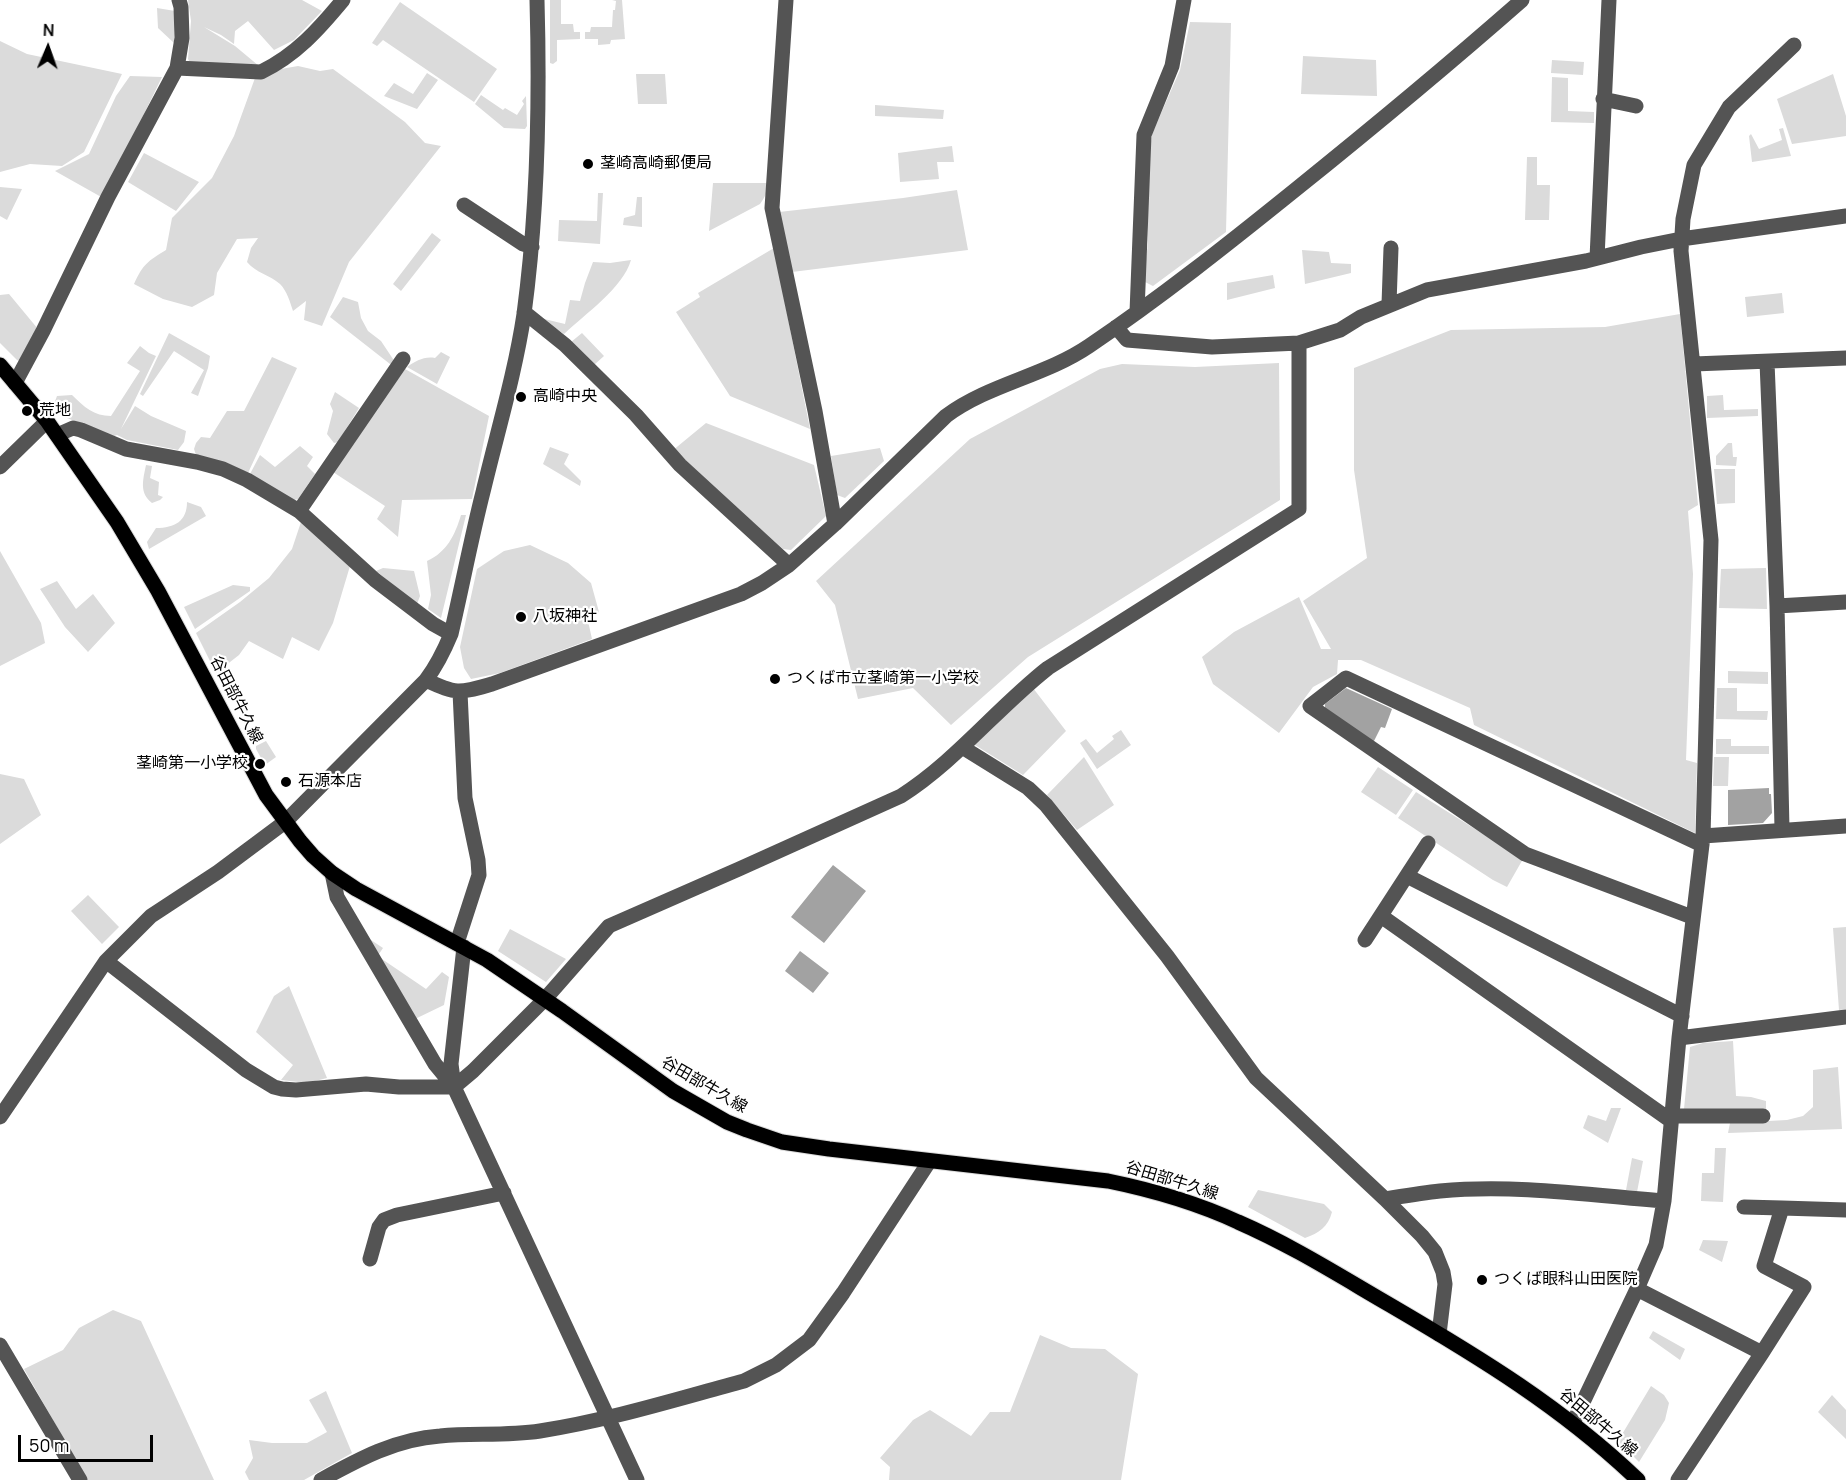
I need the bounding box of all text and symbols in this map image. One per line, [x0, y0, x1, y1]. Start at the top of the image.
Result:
north arrow [18, 18, 78, 78]
text: N [42, 19, 55, 41]
place label: 茎崎高崎郵便局 [600, 154, 712, 174]
marker: 茎崎高崎郵便局 [581, 157, 595, 171]
place label: 高崎中央 [533, 387, 597, 407]
marker: 高崎中央 [514, 390, 528, 404]
place label: 荒地 [39, 401, 71, 421]
marker: 荒地 [20, 404, 34, 418]
place label: 八坂神社 [533, 607, 597, 627]
marker: 八坂神社 [514, 610, 528, 624]
street label: 谷田部牛久線 [206, 653, 266, 747]
place label: つくば市立茎崎第一小学校 [787, 669, 979, 689]
marker: つくば市立茎崎第一小学校 [768, 672, 782, 686]
place label: 茎崎第一小学校 [136, 754, 248, 774]
marker: 茎崎第一小学校 [253, 757, 267, 771]
place label: 石源本店 [298, 772, 362, 792]
marker: 石源本店 [279, 775, 293, 789]
street label: 谷田部牛久線 [658, 1053, 750, 1117]
street label: 谷田部牛久線 [1123, 1158, 1221, 1204]
place label: つくば眼科山田医院 [1494, 1270, 1638, 1290]
marker: つくば眼科山田医院 [1475, 1273, 1489, 1287]
street label: 谷田部牛久線 [1555, 1385, 1641, 1461]
scale bar [21, 1423, 156, 1461]
text: 50 m [29, 1433, 69, 1457]

